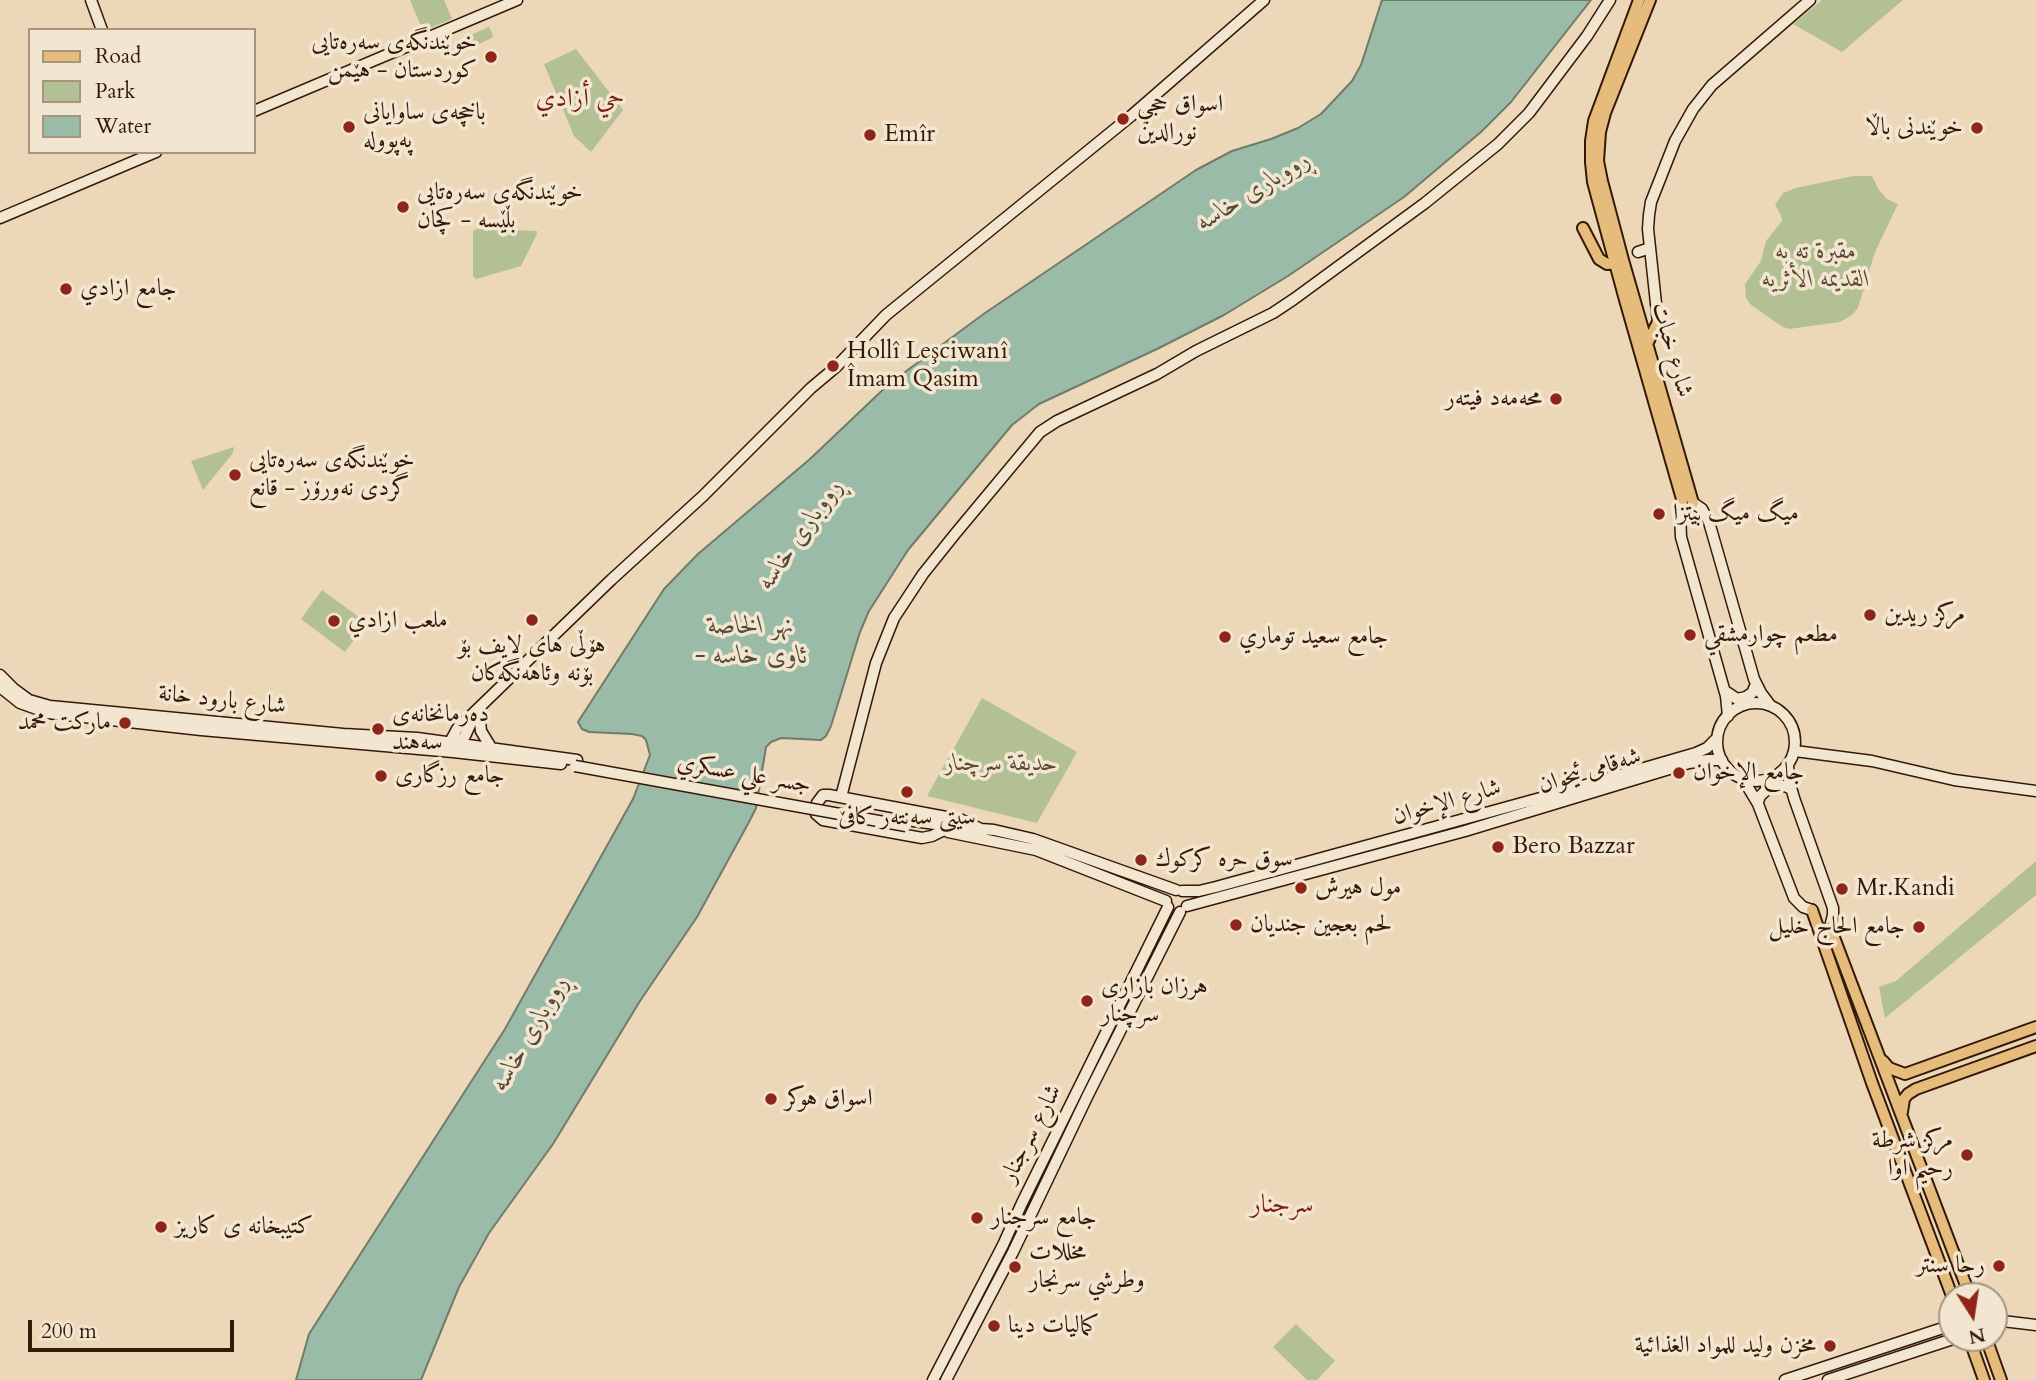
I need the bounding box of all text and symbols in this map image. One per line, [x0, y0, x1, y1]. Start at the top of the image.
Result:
legend [28, 28, 256, 154]
place label: خوێندنگەی سەرەتایی کوردستان - هێمن [311, 29, 477, 85]
text: Road [95, 42, 141, 71]
marker: خوێندنگەی سەرەتایی کوردستان - هێمن [483, 49, 499, 65]
text: Park [95, 77, 135, 106]
district label: حي أزادي [535, 84, 625, 116]
place label: اسواق حجي نورالدين [1137, 91, 1223, 147]
place label: باخچەی ساوایانی پەپوولە [363, 99, 486, 155]
marker: اسواق حجي نورالدين [1115, 111, 1131, 127]
text: Water [95, 112, 151, 141]
place label: خوێندنی باڵا [1865, 114, 1963, 142]
marker: باخچەی ساوایانی پەپوولە [341, 119, 357, 135]
marker: خوێندنی باڵا [1969, 120, 1985, 136]
place label: Emîr [884, 121, 935, 149]
marker: Emîr [862, 127, 878, 143]
water label: ڕووباری خاسە [1191, 145, 1317, 239]
place label: خوێندنگەی سەرەتایی بڵێسە - کچان [417, 179, 583, 235]
marker: خوێندنگەی سەرەتایی بڵێسە - کچان [395, 199, 411, 215]
park label: مقبرة ته په القديمه الأثريه [1762, 238, 1870, 294]
place label: جامع ازادي [80, 275, 177, 303]
marker: جامع ازادي [58, 281, 74, 297]
street label: شارع خبات [1644, 299, 1698, 401]
place label: Hollî Leşciwanî Îmam Qasim [847, 338, 1007, 394]
marker: Hollî Leşciwanî Îmam Qasim [825, 358, 841, 374]
place label: محەمەد فیتەر [1445, 385, 1542, 413]
marker: محەمەد فیتەر [1548, 391, 1564, 407]
place label: خوێندنگەی سەرەتایی گردی نەورۆز - قانع [249, 447, 415, 503]
marker: خوێندنگەی سەرەتایی گردی نەورۆز - قانع [227, 467, 243, 483]
water label: ڕووباری خاسە [751, 474, 851, 596]
place label: ميگ ميگ بيتزا [1673, 500, 1799, 528]
marker: ميگ ميگ بيتزا [1651, 506, 1667, 522]
place label: مركز ريدين [1884, 601, 1965, 629]
place label: ملعب ازادي [348, 607, 448, 635]
marker: مركز ريدين [1862, 607, 1878, 623]
water label: نهر الخاصة - ئاوی خاسە [694, 611, 808, 672]
marker: هۆڵی های لایف بۆ بۆنە وئاهەنگەکان [524, 612, 540, 628]
marker: ملعب ازادي [326, 613, 342, 629]
place label: مطعم چوارمشقي [1704, 621, 1838, 649]
place label: جامع سعيد توماري [1239, 623, 1388, 651]
marker: مطعم چوارمشقي [1682, 627, 1698, 643]
marker: جامع سعيد توماري [1217, 629, 1233, 645]
place label: هۆڵی های لایف بۆ بۆنە وئاهەنگەکان [458, 632, 606, 688]
street label: شارع بارود خانة [157, 680, 287, 722]
place label: دەرمانخانەی سەهند [392, 701, 489, 757]
place label: ماركت محمد [18, 709, 111, 737]
marker: ماركت محمد [117, 715, 133, 731]
marker: دەرمانخانەی سەهند [370, 721, 386, 737]
street label: شەقامی ئیخوان [1535, 743, 1645, 801]
street label: جسر علي عسكري [675, 749, 813, 801]
park label: حديقة سرچنار [944, 750, 1058, 778]
place label: جامع الإخوان [1693, 759, 1804, 787]
place label: جامع رزگاری [395, 762, 505, 790]
marker: جامع الإخوان [1671, 765, 1687, 781]
marker: جامع رزگاری [373, 768, 389, 784]
street label: شارع الإخوان [1389, 774, 1505, 832]
marker: سیتی سەنتەر کافێ [899, 784, 915, 800]
place label: سیتی سەنتەر کافێ [838, 804, 976, 832]
place label: Bero Bazzar [1512, 833, 1635, 861]
marker: Bero Bazzar [1490, 839, 1506, 855]
place label: سوق حره كركوك [1155, 846, 1293, 874]
marker: سوق حره كركوك [1133, 852, 1149, 868]
place label: مول هيرش [1315, 874, 1401, 902]
place label: Mr.Kandi [1856, 875, 1955, 903]
marker: مول هيرش [1293, 880, 1309, 896]
marker: Mr.Kandi [1834, 881, 1850, 897]
place label: لحم بعجين جنديان [1250, 911, 1392, 939]
place label: جامع الحاج خليل [1769, 913, 1905, 941]
marker: لحم بعجين جنديان [1228, 917, 1244, 933]
marker: جامع الحاج خليل [1911, 919, 1927, 935]
water label: ڕووباری خاسە [485, 971, 577, 1097]
place label: هرزان بازاری سرچنار [1101, 973, 1208, 1029]
marker: هرزان بازاری سرچنار [1079, 993, 1095, 1009]
street label: شارع سرجنار [995, 1080, 1069, 1188]
place label: اسواق هوكر [785, 1085, 873, 1113]
marker: اسواق هوكر [763, 1091, 779, 1107]
place label: مركز شرطة رحيم اوا [1872, 1127, 1953, 1183]
marker: مركز شرطة رحيم اوا [1959, 1147, 1975, 1163]
district label: سرجنار [1250, 1190, 1314, 1222]
place label: جامع سرجنار [991, 1204, 1097, 1232]
marker: جامع سرجنار [969, 1210, 985, 1226]
place label: كتيبخانه ى كاريز [175, 1213, 313, 1241]
marker: كتيبخانه ى كاريز [153, 1219, 169, 1235]
place label: مخللات وطرشي سرنجار [1029, 1239, 1145, 1295]
place label: رحا سنتر [1916, 1252, 1985, 1280]
marker: رحا سنتر [1991, 1258, 2007, 1274]
marker: مخللات وطرشي سرنجار [1007, 1259, 1023, 1275]
north arrow [1938, 1282, 2008, 1352]
scale bar [32, 1306, 238, 1350]
place label: كماليات دينا [1008, 1312, 1099, 1340]
text: 200 m [41, 1317, 97, 1346]
marker: كماليات دينا [986, 1318, 1002, 1334]
text: N [1966, 1321, 1988, 1350]
place label: مخزن وليد للمواد الغذائية [1635, 1332, 1816, 1360]
marker: مخزن وليد للمواد الغذائية [1822, 1338, 1838, 1354]

